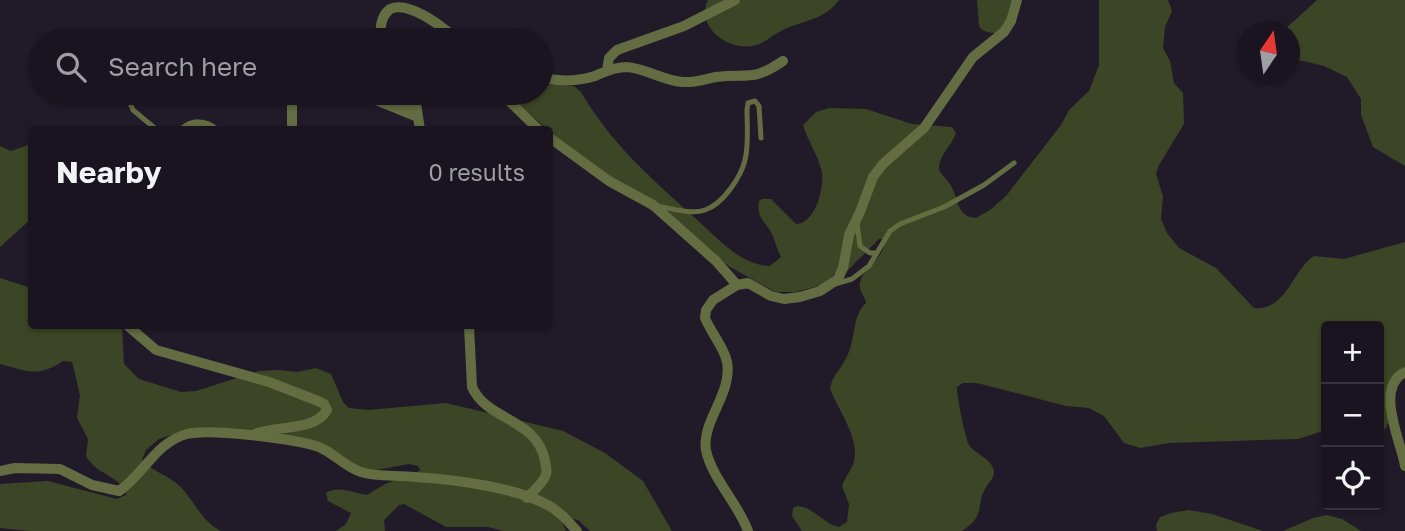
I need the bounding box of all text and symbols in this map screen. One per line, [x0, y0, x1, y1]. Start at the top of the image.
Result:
north arrow [1237, 21, 1300, 84]
search box [28, 28, 553, 105]
icon: search [52, 48, 90, 86]
text: Search here [108, 51, 257, 82]
text: Nearby [56, 154, 161, 190]
text: 0 results [429, 158, 525, 186]
map controls [1321, 321, 1384, 510]
button: + [1321, 321, 1384, 384]
button: − [1321, 384, 1384, 447]
button: locate [1321, 447, 1384, 510]

